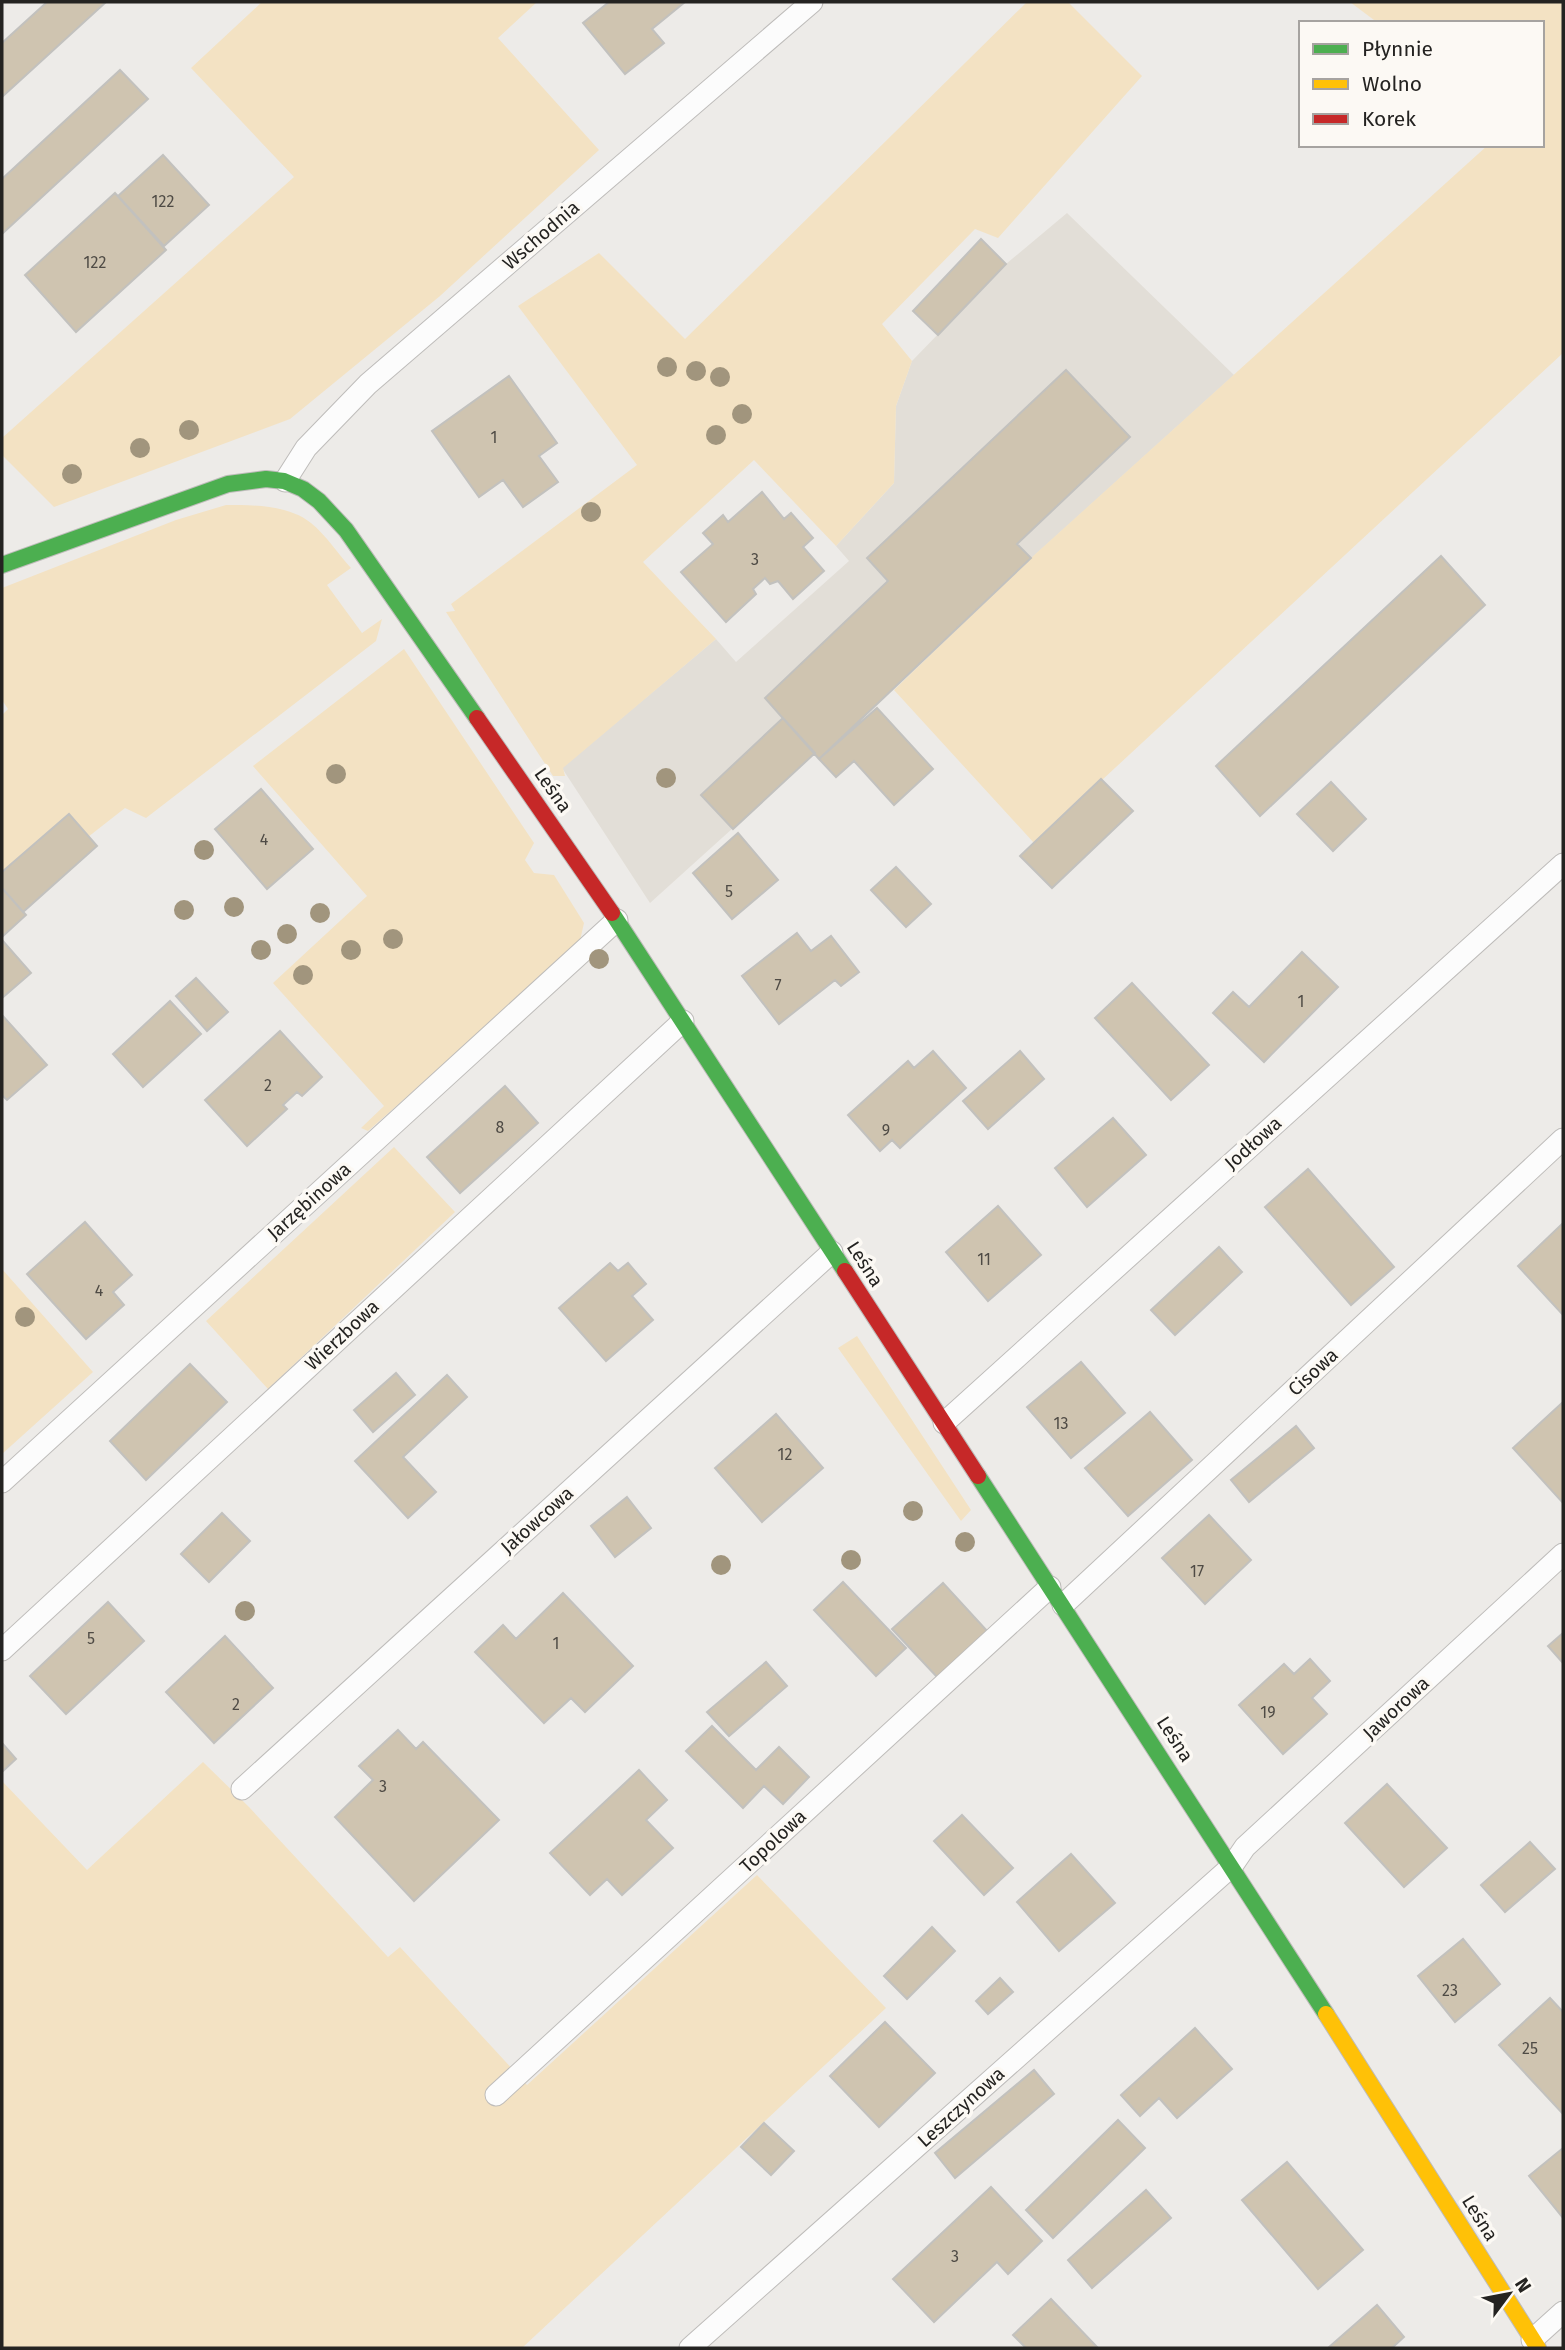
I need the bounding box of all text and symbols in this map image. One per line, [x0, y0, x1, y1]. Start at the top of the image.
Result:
legend [1299, 21, 1544, 147]
text: Płynnie [1362, 36, 1433, 62]
text: Wolno [1362, 71, 1422, 97]
text: Korek [1362, 106, 1416, 132]
house number: 122 [152, 192, 174, 211]
street label: Wschodnia [498, 196, 584, 274]
house number: 122 [84, 253, 106, 272]
house number: 1 [491, 428, 497, 447]
house number: 3 [751, 550, 759, 569]
street label: Leśna [529, 763, 577, 817]
house number: 4 [260, 830, 269, 849]
house number: 5 [725, 882, 733, 901]
house number: 7 [774, 976, 782, 995]
house number: 1 [1298, 992, 1304, 1011]
house number: 2 [264, 1076, 272, 1095]
street label: Jodłowa [1220, 1111, 1286, 1175]
house number: 8 [496, 1118, 505, 1137]
house number: 9 [882, 1121, 890, 1140]
street label: Jarzębinowa [263, 1158, 355, 1244]
street label: Leśna [842, 1237, 888, 1291]
house number: 11 [977, 1250, 991, 1269]
house number: 4 [95, 1281, 104, 1300]
street label: Wierzbowa [300, 1295, 384, 1375]
street label: Cisowa [1283, 1343, 1343, 1401]
house number: 13 [1054, 1414, 1068, 1433]
house number: 12 [778, 1445, 792, 1464]
street label: Jałowcowa [496, 1481, 578, 1559]
house number: 17 [1190, 1562, 1204, 1581]
house number: 5 [87, 1629, 95, 1648]
house number: 1 [553, 1634, 559, 1653]
street label: Jaworowa [1358, 1672, 1434, 1744]
house number: 2 [232, 1695, 240, 1714]
house number: 19 [1260, 1703, 1276, 1722]
street label: Leśna [1152, 1712, 1198, 1766]
house number: 3 [379, 1777, 387, 1796]
street label: Topolowa [735, 1804, 811, 1878]
house number: 23 [1442, 1981, 1458, 2000]
house number: 25 [1522, 2039, 1538, 2058]
street label: Leszczynowa [913, 2062, 1009, 2152]
street label: Leśna [1457, 2191, 1503, 2245]
house number: 3 [951, 2247, 959, 2266]
north arrow [1474, 2259, 1544, 2329]
text: N [1510, 2274, 1536, 2297]

